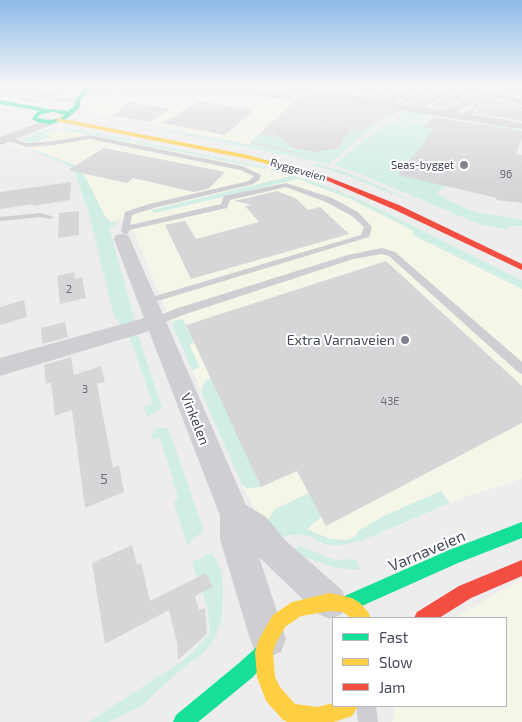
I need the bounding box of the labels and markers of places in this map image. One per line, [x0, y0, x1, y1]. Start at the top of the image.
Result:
place label: Seas-bygget [391, 158, 454, 172]
marker: Seas-bygget [458, 159, 470, 171]
place label: Extra Varnaveien [287, 332, 395, 348]
marker: Extra Varnaveien [399, 334, 411, 346]

